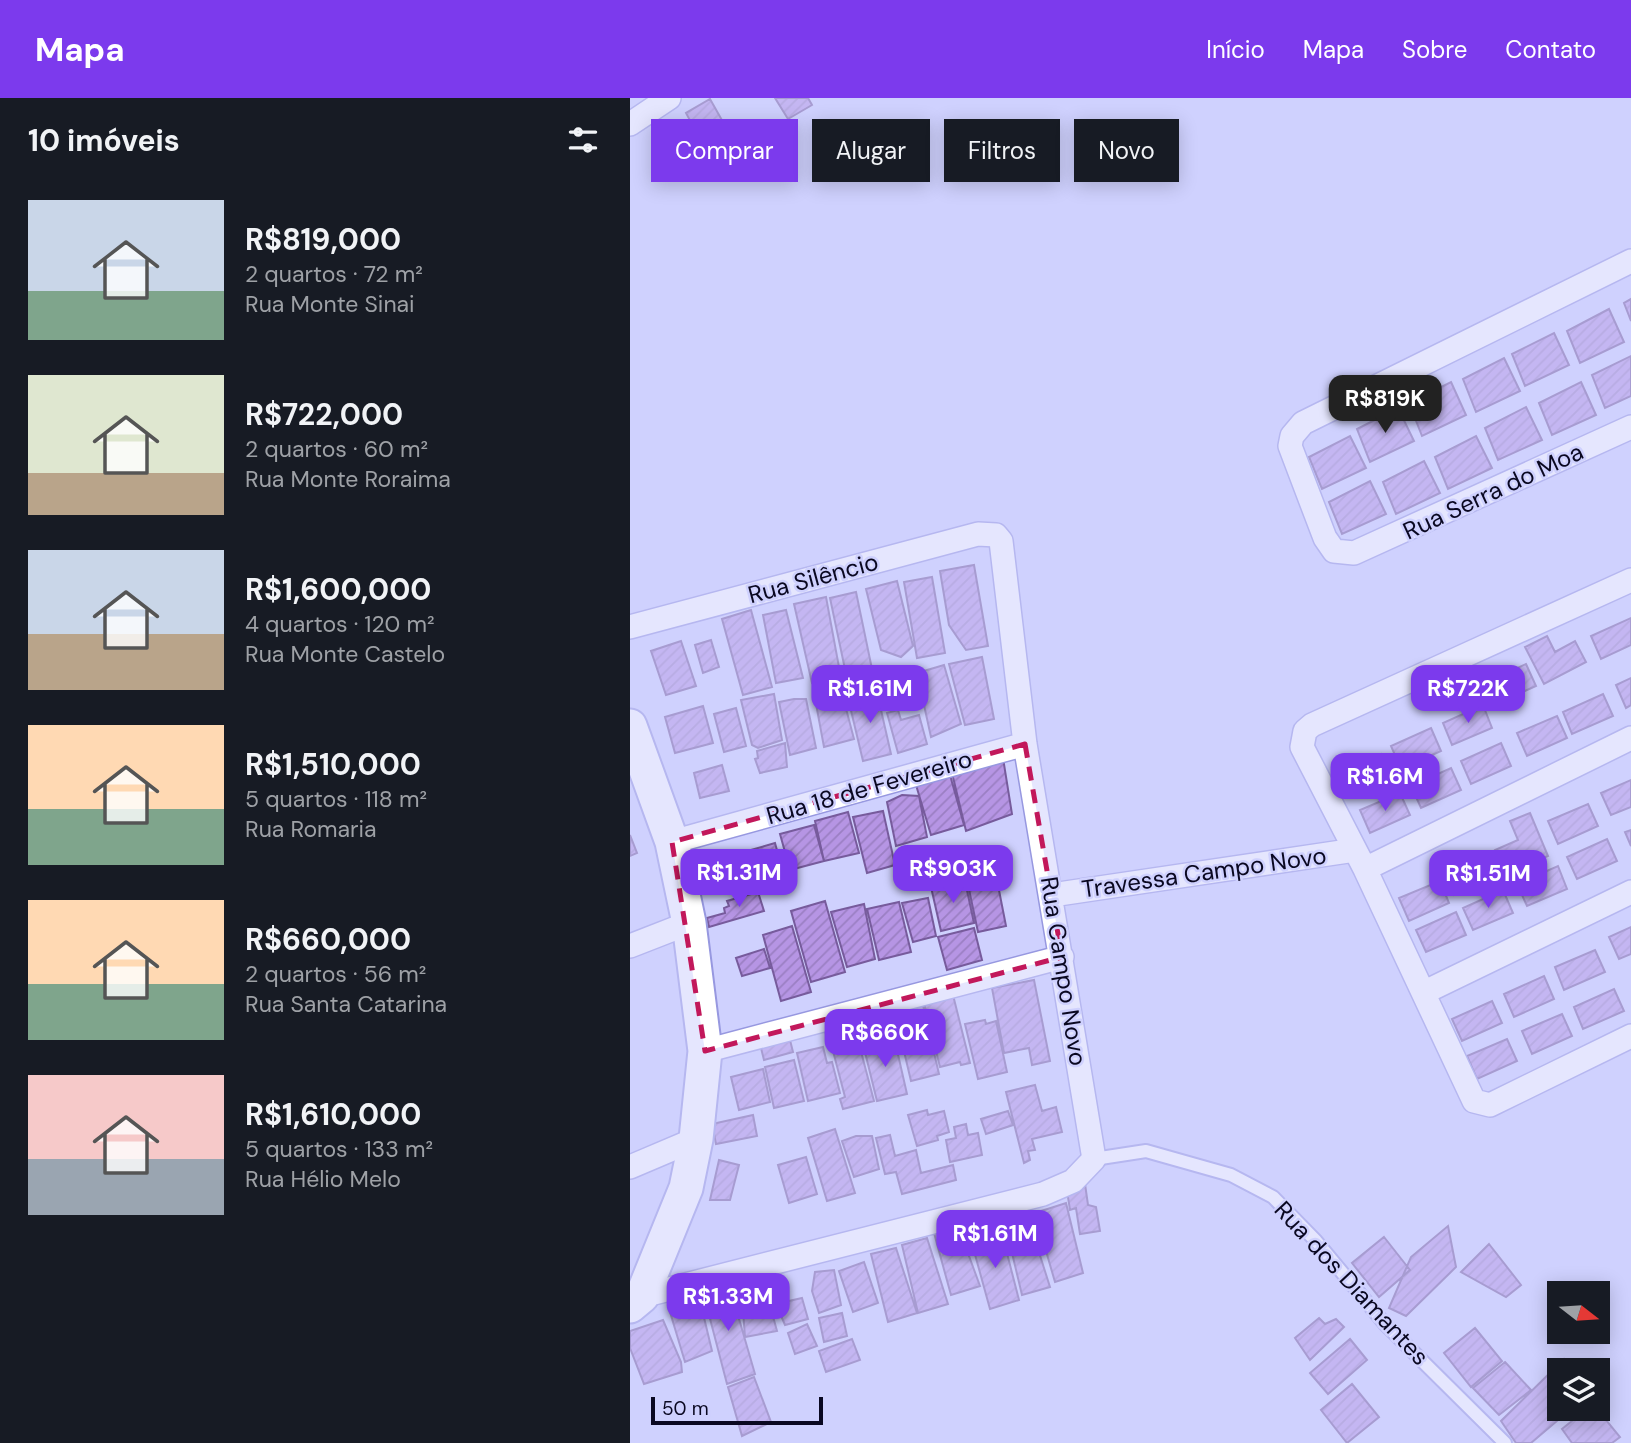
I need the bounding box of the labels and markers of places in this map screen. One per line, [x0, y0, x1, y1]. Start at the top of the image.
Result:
pin: R$819K [1328, 376, 1442, 435]
pin: R$1.61M [805, 666, 935, 725]
pin: R$722K [1411, 666, 1525, 725]
pin: R$1.6M [1328, 754, 1442, 813]
pin: R$903K [896, 846, 1010, 905]
pin: R$1.31M [674, 850, 804, 909]
pin: R$1.51M [1423, 850, 1553, 910]
pin: R$660K [828, 1010, 942, 1069]
pin: R$1.61M [930, 1210, 1060, 1270]
pin: R$1.33M [663, 1274, 793, 1333]

